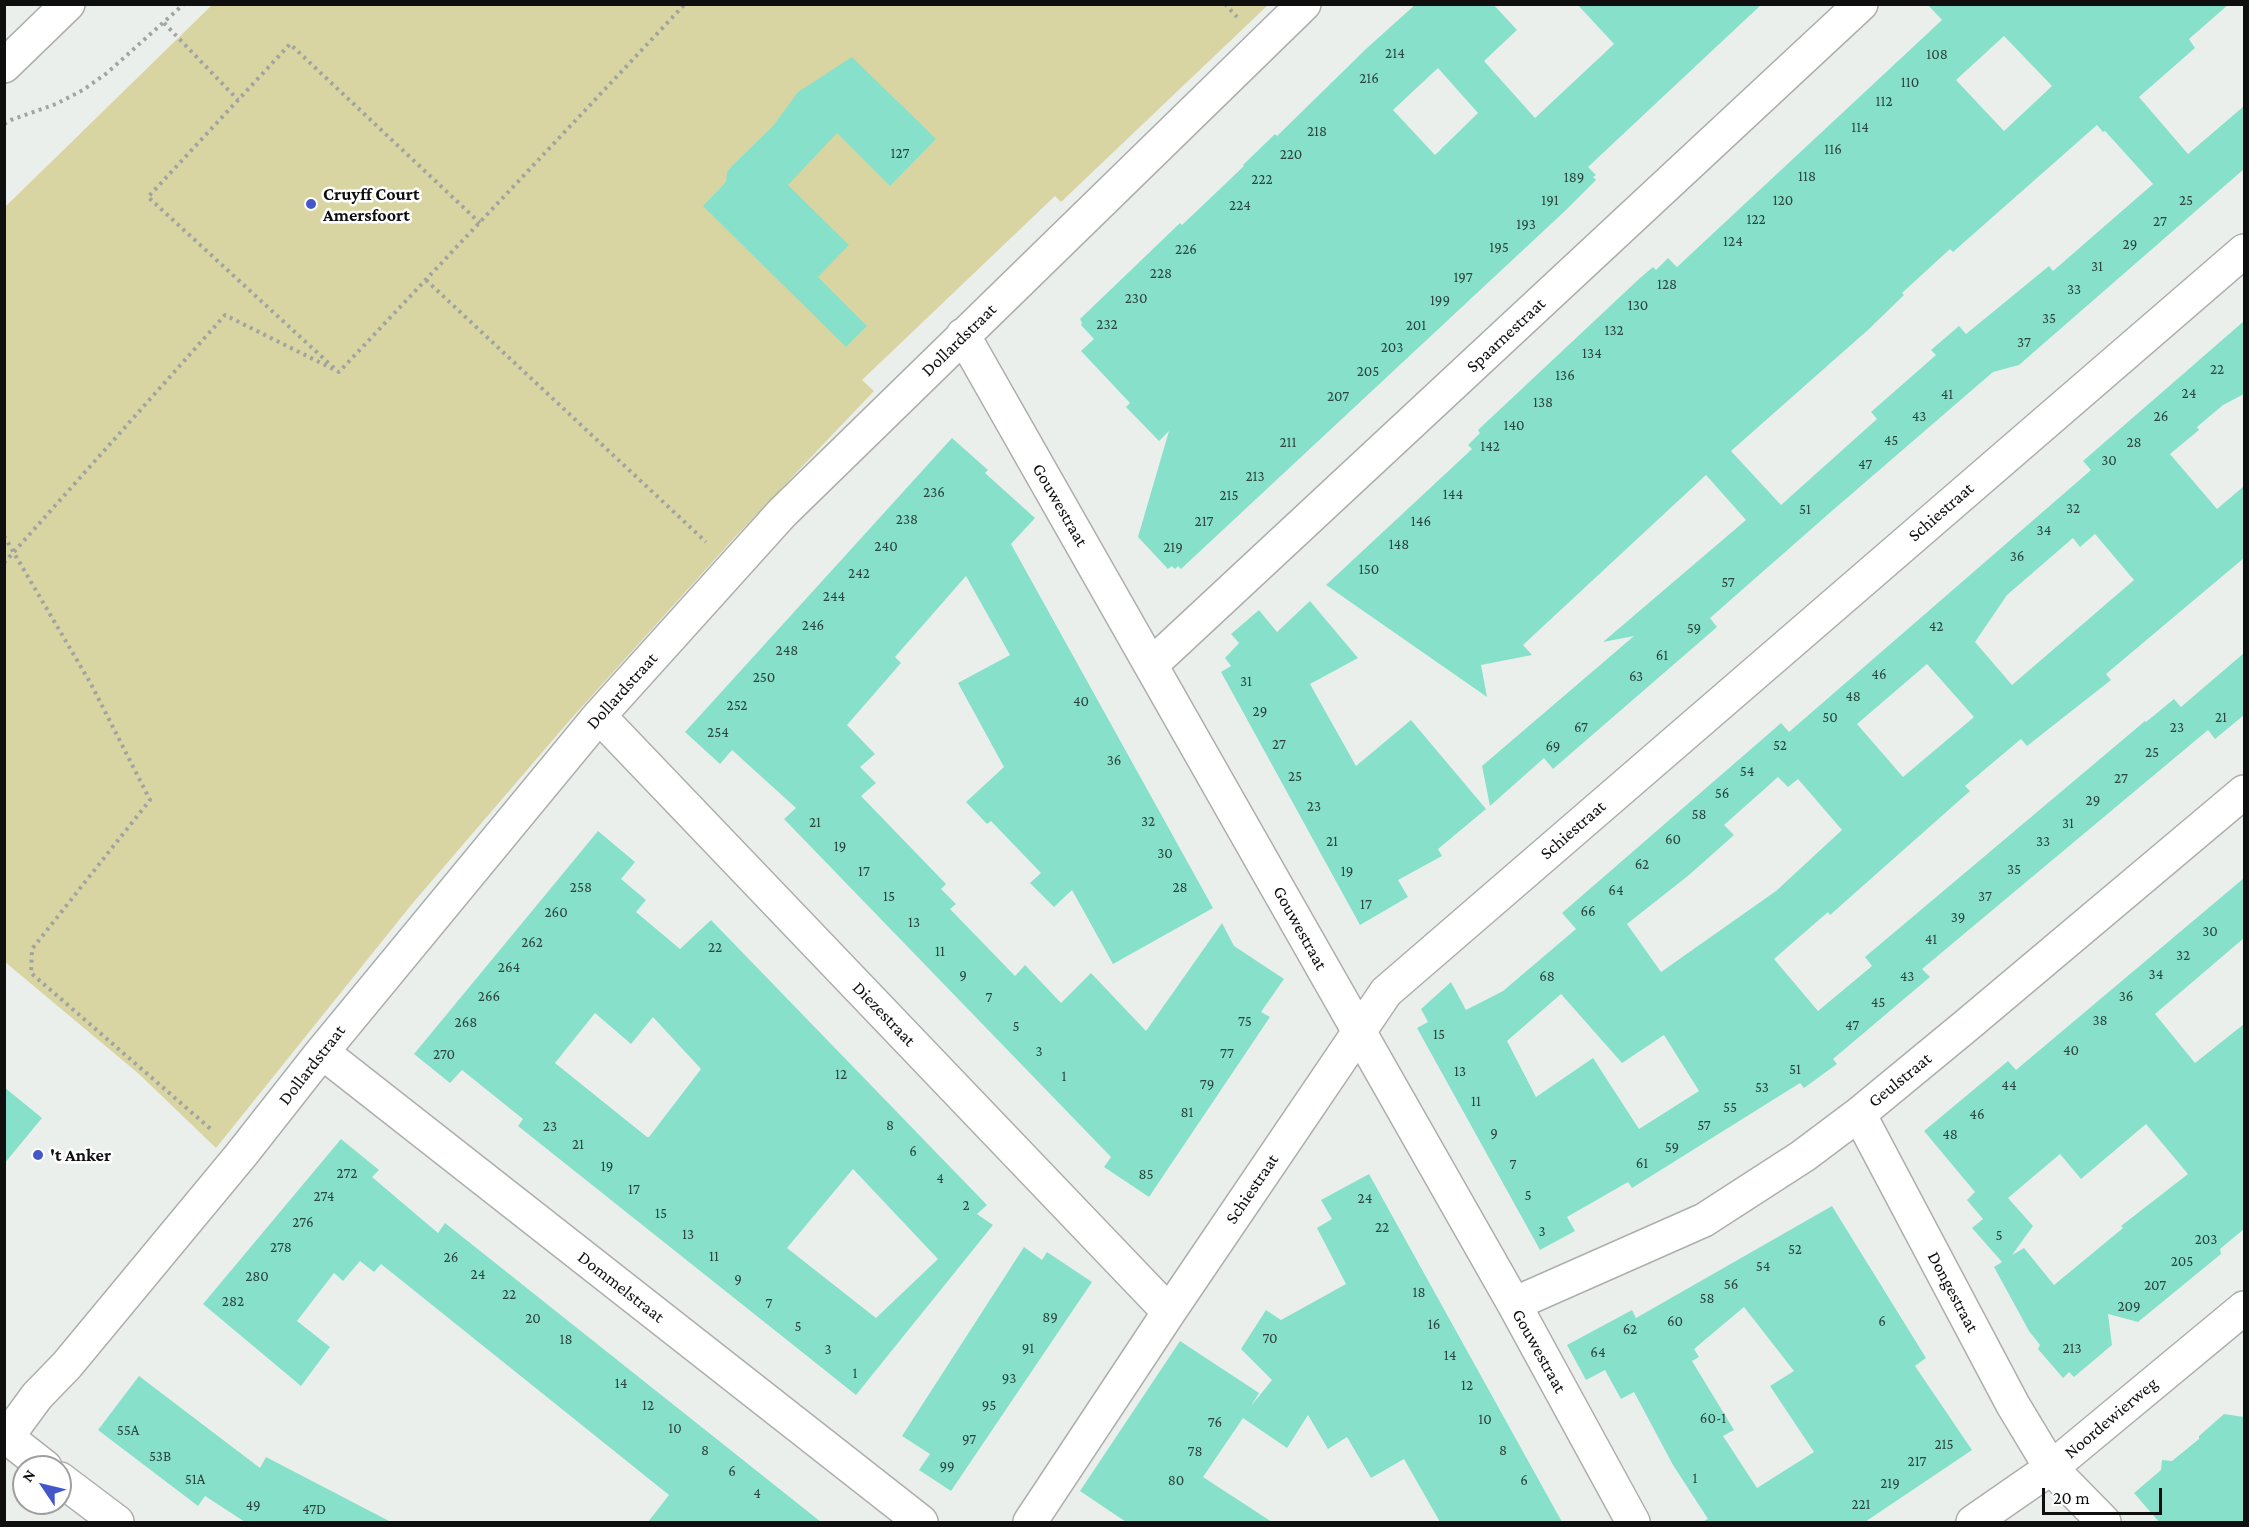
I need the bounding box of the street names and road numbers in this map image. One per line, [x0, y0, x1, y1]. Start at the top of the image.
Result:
street label: Spaarnestraat [1462, 293, 1550, 377]
street label: Dollardstraat [917, 299, 1001, 381]
street label: Gouwestraat [1028, 460, 1092, 550]
street label: Schiestraat [1904, 478, 1978, 546]
street label: Dollardstraat [582, 648, 662, 734]
street label: Schiestraat [1536, 796, 1610, 864]
street label: Gouwestraat [1268, 882, 1332, 974]
street label: Diezestraat [848, 977, 920, 1051]
street label: Dollardstraat [274, 1021, 350, 1109]
street label: Geulstraat [1864, 1048, 1936, 1112]
street label: Schiestraat [1221, 1150, 1283, 1228]
street label: Dommelstraat [573, 1246, 669, 1328]
street label: Dongestraat [1923, 1248, 1983, 1336]
street label: Gouwestraat [1507, 1305, 1571, 1397]
street label: Noordewierweg [2060, 1373, 2162, 1463]

